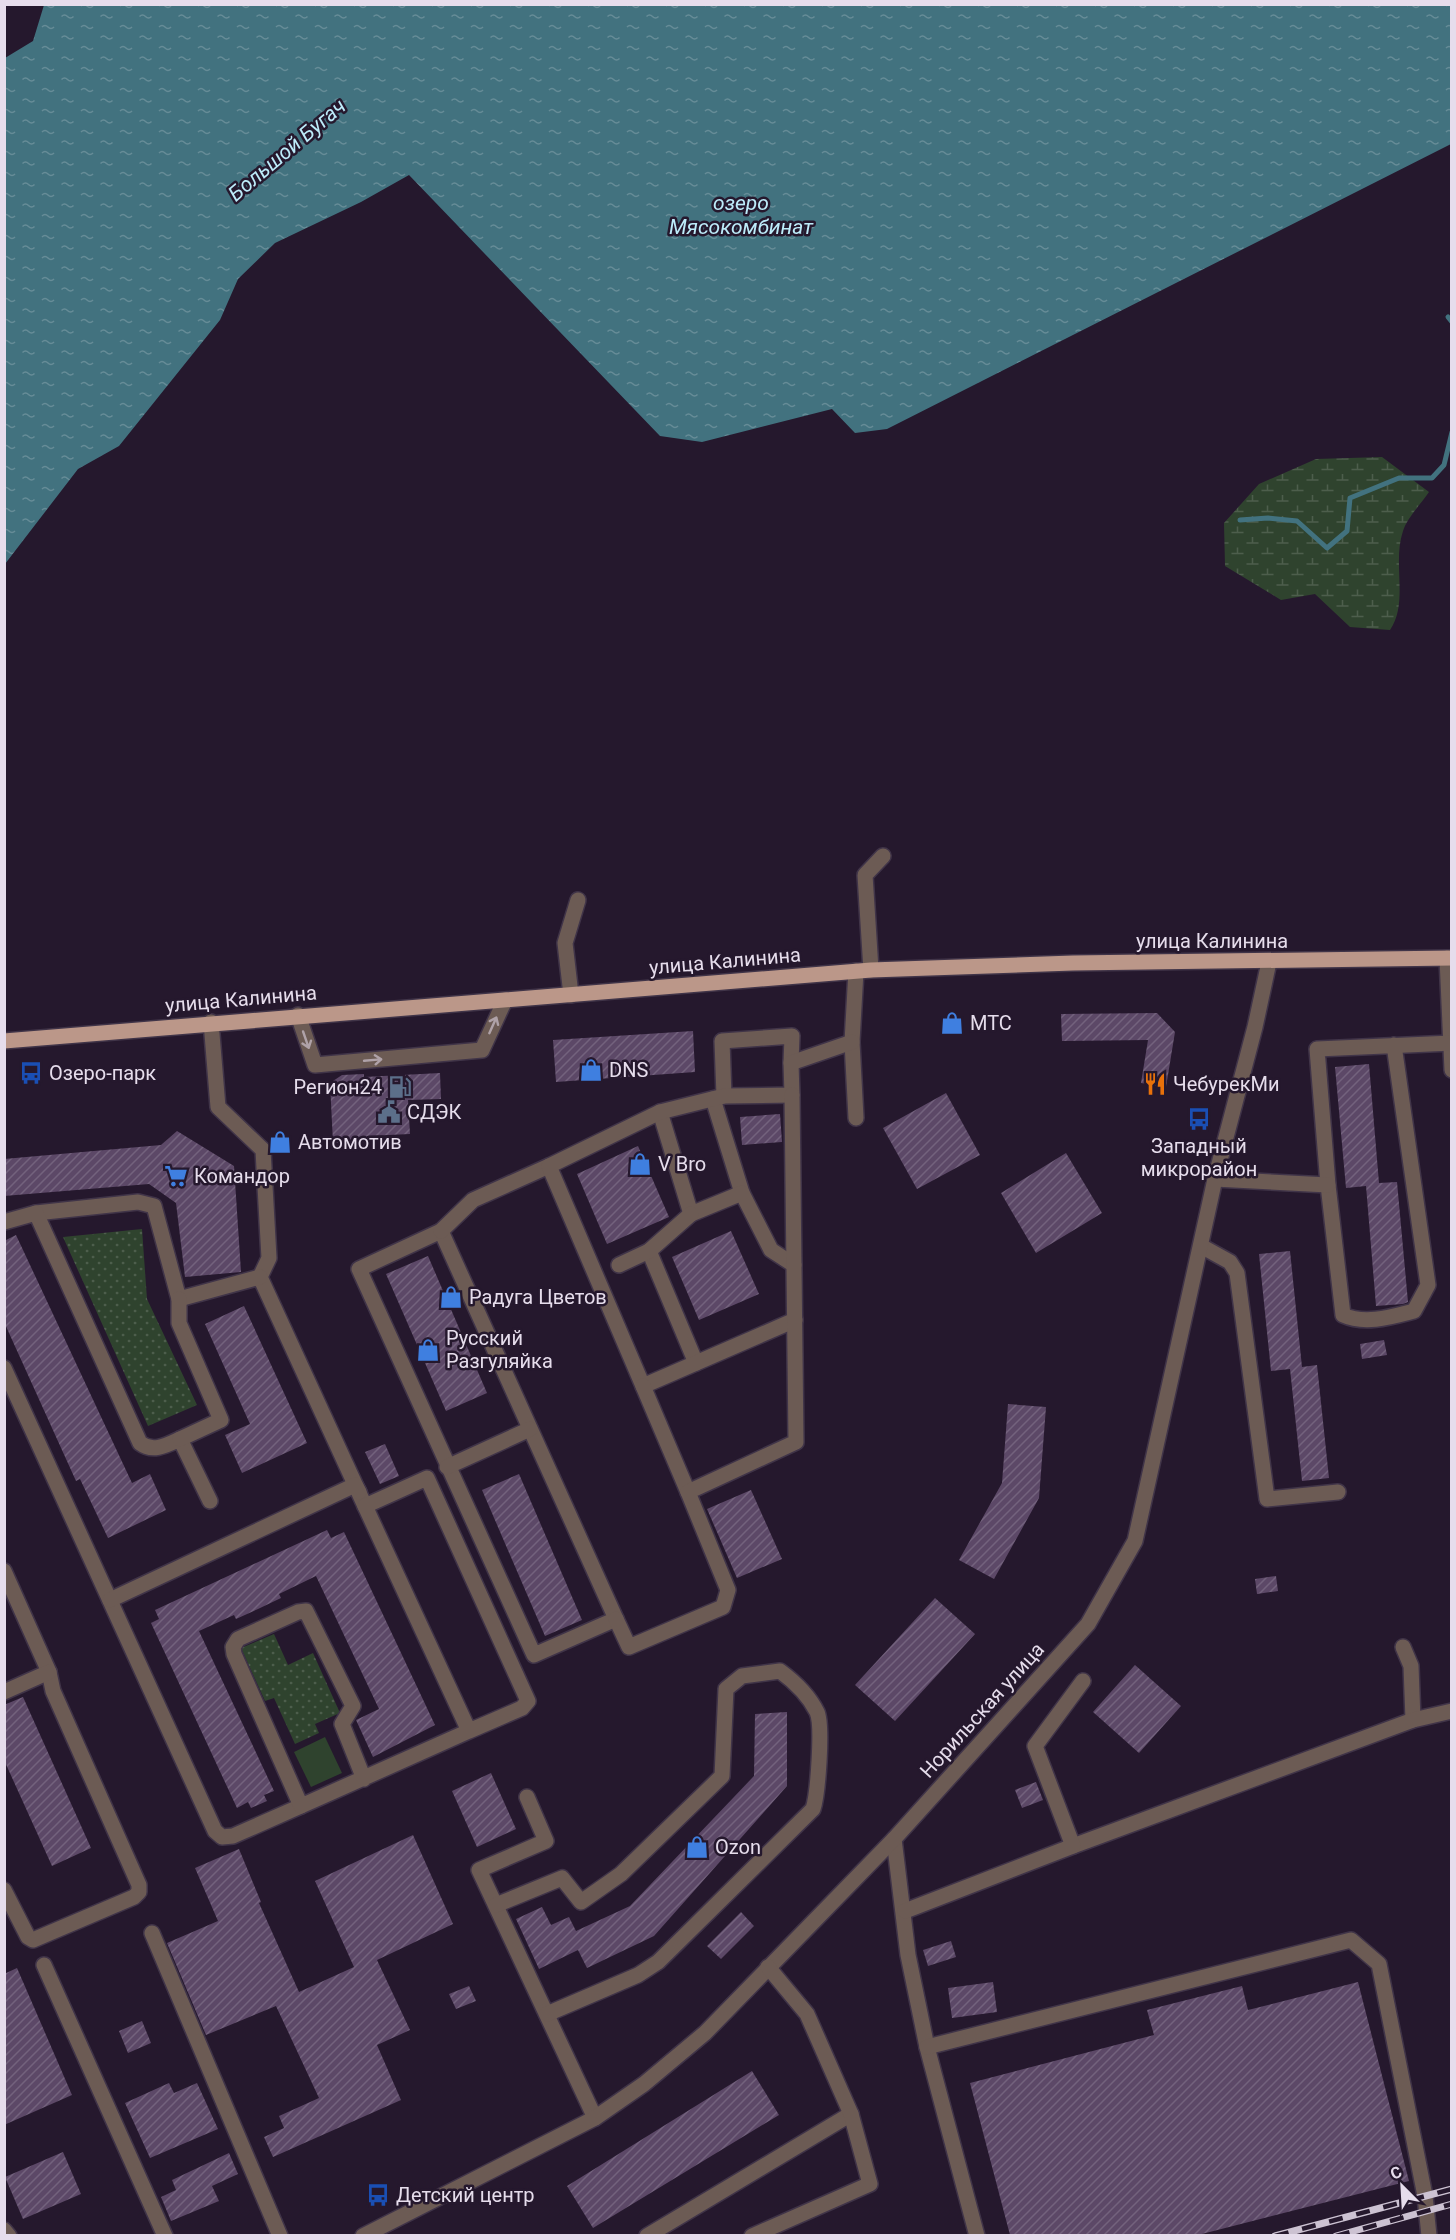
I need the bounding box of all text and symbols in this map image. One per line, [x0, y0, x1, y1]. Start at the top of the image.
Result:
water label: Большой Бугач [224, 94, 350, 206]
water label: озеро Мясокомбинат [669, 191, 814, 239]
street label: улица Калинина [1136, 929, 1288, 953]
street label: улица Калинина [648, 942, 802, 980]
street label: улица Калинина [164, 980, 318, 1018]
shop icon: МТС [939, 1010, 965, 1036]
place label: МТС [970, 1011, 1012, 1035]
one-way arrow [488, 1017, 500, 1035]
one-way arrow [301, 1030, 312, 1049]
one-way arrow [362, 1054, 382, 1065]
shop icon: DNS [578, 1057, 604, 1083]
place label: DNS [609, 1058, 648, 1082]
bus stop icon: Озеро-парк [18, 1060, 44, 1086]
place label: Озеро-парк [49, 1061, 156, 1085]
restaurant icon: ЧебурекМи [1142, 1071, 1168, 1097]
place label: ЧебурекМи [1173, 1072, 1279, 1096]
fuel station icon: Регион24 [387, 1074, 413, 1100]
place label: Регион24 [294, 1075, 382, 1099]
public building icon: СДЭК [376, 1099, 402, 1125]
place label: СДЭК [407, 1100, 462, 1124]
bus stop icon: Западный микрорайон [1186, 1106, 1212, 1132]
shop icon: Автомотив [267, 1129, 293, 1155]
place label: Автомотив [298, 1130, 402, 1154]
place label: Западный микрорайон [1141, 1134, 1257, 1181]
shop icon: V Bro [627, 1151, 653, 1177]
place label: V Bro [658, 1152, 706, 1176]
supermarket icon: Командор [163, 1163, 189, 1189]
place label: Командор [194, 1164, 290, 1188]
shop icon: Радуга Цветов [438, 1284, 464, 1310]
place label: Радуга Цветов [469, 1285, 607, 1309]
place label: Русский Разгуляйка [446, 1326, 553, 1373]
shop icon: Русский Разгуляйка [415, 1337, 441, 1363]
street label: Норильская улица [915, 1637, 1049, 1783]
shop icon: Ozon [684, 1834, 710, 1860]
place label: Ozon [715, 1835, 761, 1859]
north arrow [1372, 2156, 1432, 2216]
text: С [1387, 2162, 1405, 2184]
bus stop icon: Детский центр [365, 2182, 391, 2208]
place label: Детский центр [396, 2183, 535, 2207]

